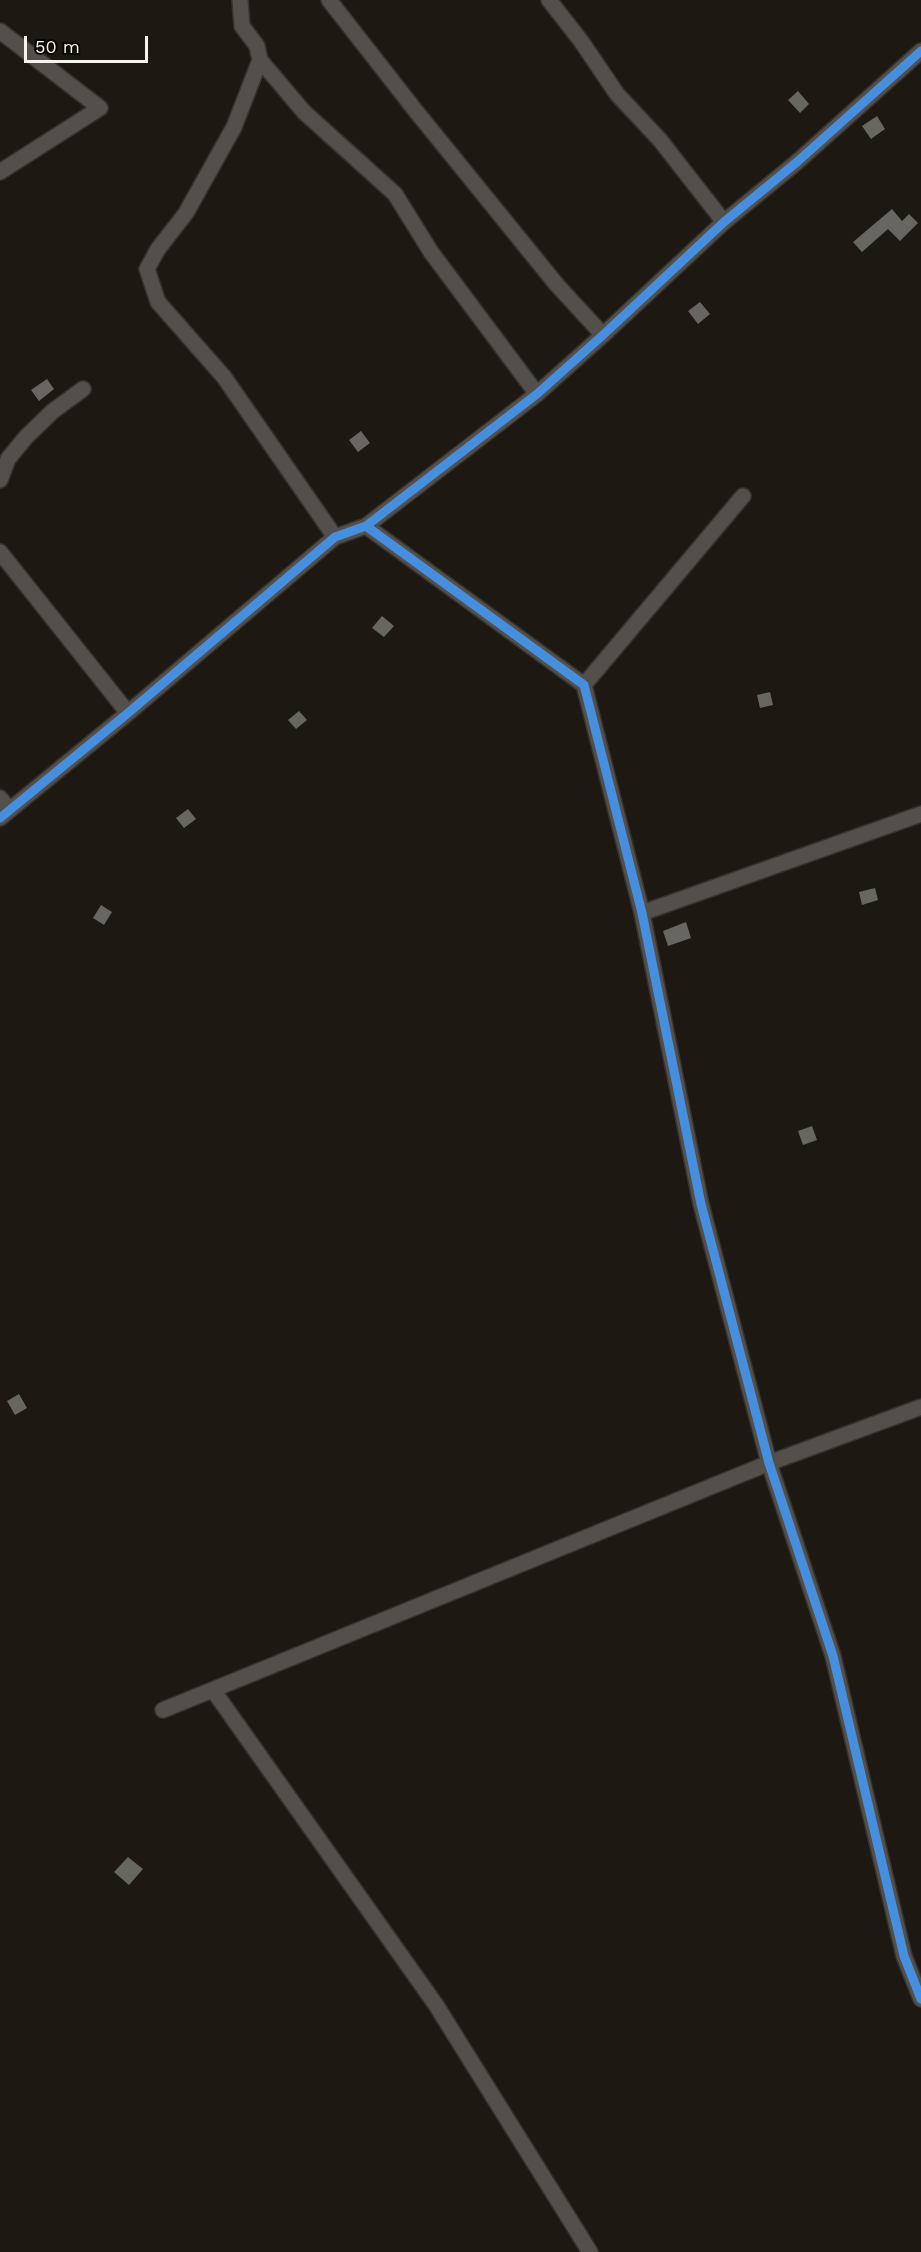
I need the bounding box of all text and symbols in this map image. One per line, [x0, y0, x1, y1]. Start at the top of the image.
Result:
scale bar [27, 24, 152, 62]
text: 50 m [35, 36, 80, 57]

